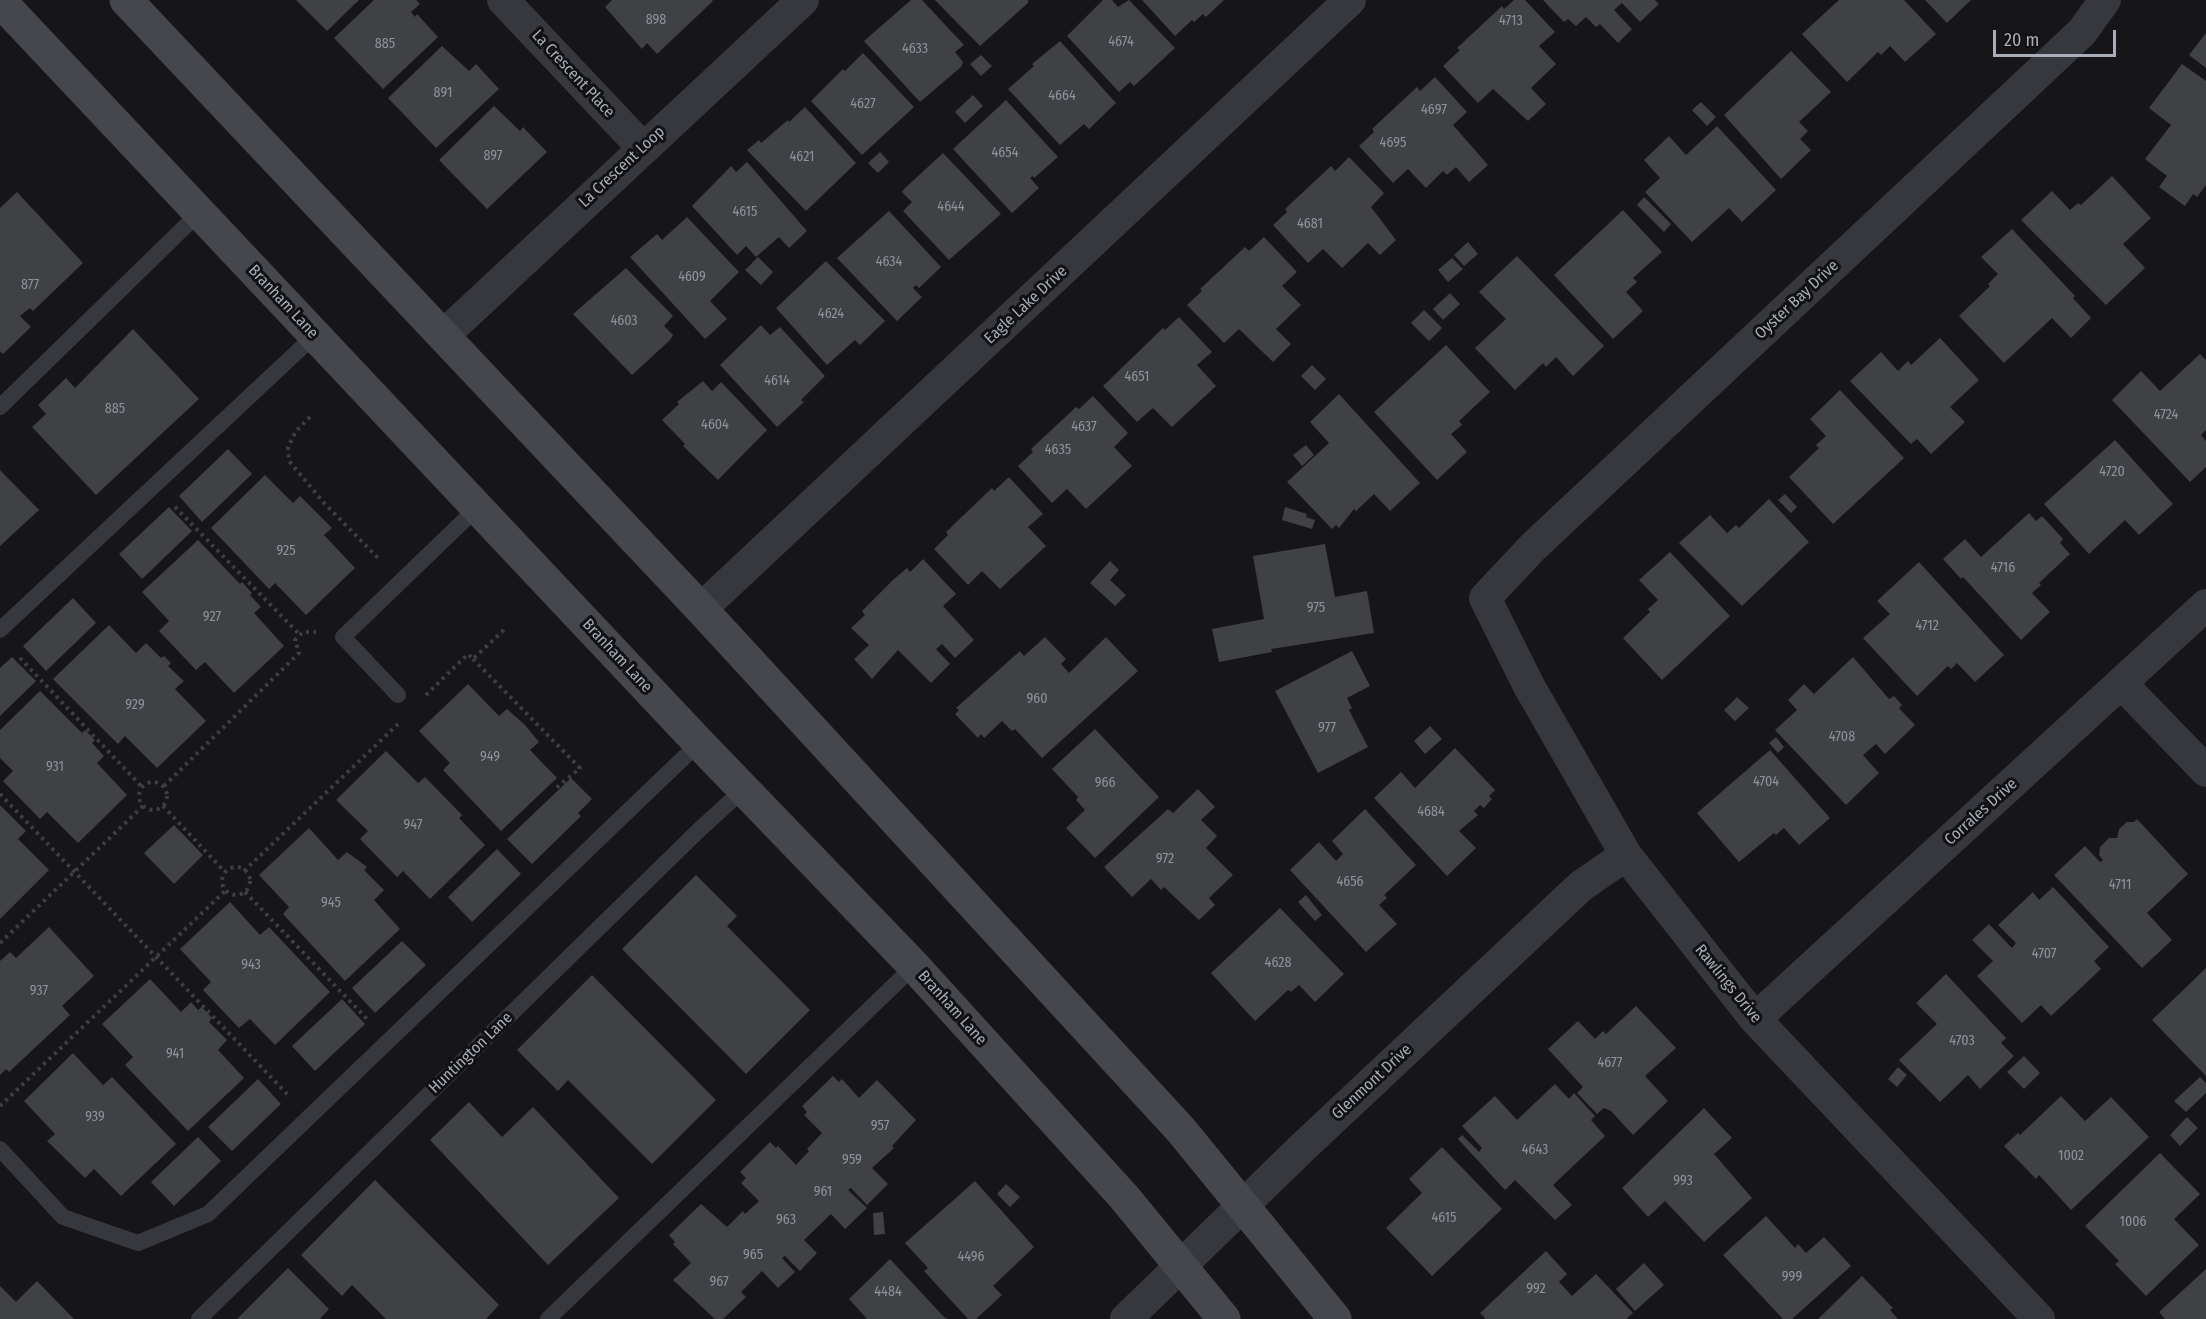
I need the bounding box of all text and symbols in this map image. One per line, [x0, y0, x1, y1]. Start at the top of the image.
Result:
house number: 898 [646, 12, 666, 28]
house number: 4713 [1499, 13, 1523, 29]
scale bar [1996, 18, 2119, 56]
street label: La Crescent Place [527, 26, 619, 122]
text: 20 m [2004, 29, 2039, 51]
house number: 4674 [1108, 34, 1134, 50]
house number: 885 [375, 36, 395, 52]
house number: 4633 [902, 41, 928, 57]
house number: 891 [434, 85, 452, 101]
house number: 4664 [1048, 88, 1076, 104]
house number: 4627 [850, 96, 876, 112]
house number: 4697 [1421, 102, 1447, 118]
street label: La Crescent Loop [575, 122, 669, 212]
house number: 4695 [1380, 135, 1406, 151]
house number: 4654 [992, 145, 1018, 161]
house number: 897 [483, 148, 503, 164]
house number: 4621 [790, 149, 814, 165]
house number: 4644 [937, 199, 965, 215]
house number: 4615 [733, 204, 757, 220]
house number: 4681 [1297, 216, 1323, 232]
house number: 4634 [876, 254, 902, 270]
street label: Oyster Bay Drive [1751, 256, 1843, 344]
street label: Branham Lane [244, 261, 322, 343]
street label: Eagle Lake Drive [981, 262, 1071, 348]
house number: 4609 [678, 269, 706, 285]
house number: 877 [21, 277, 39, 293]
house number: 4624 [818, 306, 844, 322]
house number: 4603 [610, 313, 638, 329]
house number: 4651 [1125, 369, 1149, 385]
house number: 4614 [764, 373, 790, 389]
house number: 885 [105, 401, 125, 417]
house number: 4724 [2154, 407, 2178, 423]
house number: 4604 [701, 417, 729, 433]
house number: 4637 [1071, 419, 1097, 435]
house number: 4635 [1045, 442, 1071, 458]
house number: 4720 [2099, 464, 2125, 480]
house number: 925 [276, 543, 296, 559]
house number: 4716 [1991, 560, 2015, 576]
house number: 975 [1307, 600, 1325, 616]
house number: 927 [203, 609, 221, 625]
street label: Branham Lane [578, 615, 656, 697]
house number: 4712 [1915, 618, 1939, 634]
house number: 960 [1026, 691, 1048, 707]
house number: 929 [125, 697, 145, 713]
house number: 977 [1318, 720, 1336, 736]
house number: 4708 [1829, 729, 1855, 745]
house number: 949 [480, 749, 500, 765]
house number: 931 [46, 759, 64, 775]
house number: 4704 [1753, 774, 1779, 790]
street label: Corrales Drive [1941, 774, 2021, 850]
house number: 966 [1095, 775, 1115, 791]
house number: 4684 [1417, 804, 1445, 820]
house number: 947 [404, 817, 422, 833]
house number: 972 [1156, 851, 1174, 867]
house number: 4656 [1336, 874, 1364, 890]
house number: 4711 [2109, 877, 2131, 893]
house number: 945 [321, 895, 341, 911]
street label: Rawlings Drive [1691, 941, 1765, 1027]
house number: 4707 [2032, 946, 2056, 962]
house number: 4628 [1265, 955, 1291, 971]
house number: 943 [241, 957, 261, 973]
street label: Branham Lane [914, 967, 990, 1049]
house number: 937 [30, 983, 48, 999]
street label: Huntington Lane [425, 1008, 517, 1098]
house number: 4703 [1949, 1033, 1975, 1049]
street label: Glenmont Drive [1328, 1040, 1416, 1124]
house number: 941 [166, 1046, 184, 1062]
house number: 4677 [1598, 1055, 1622, 1071]
house number: 939 [85, 1109, 105, 1125]
house number: 957 [871, 1118, 889, 1134]
house number: 4643 [1522, 1142, 1548, 1158]
house number: 1002 [2058, 1148, 2084, 1164]
house number: 959 [842, 1152, 862, 1168]
house number: 993 [1673, 1173, 1693, 1189]
house number: 961 [814, 1184, 832, 1200]
house number: 4615 [1432, 1210, 1456, 1226]
house number: 963 [776, 1212, 796, 1228]
house number: 1006 [2120, 1214, 2146, 1230]
house number: 965 [743, 1247, 763, 1263]
house number: 4496 [957, 1249, 985, 1265]
house number: 999 [1782, 1269, 1802, 1285]
house number: 967 [709, 1274, 729, 1290]
house number: 992 [1526, 1281, 1546, 1297]
house number: 4484 [874, 1284, 902, 1300]

